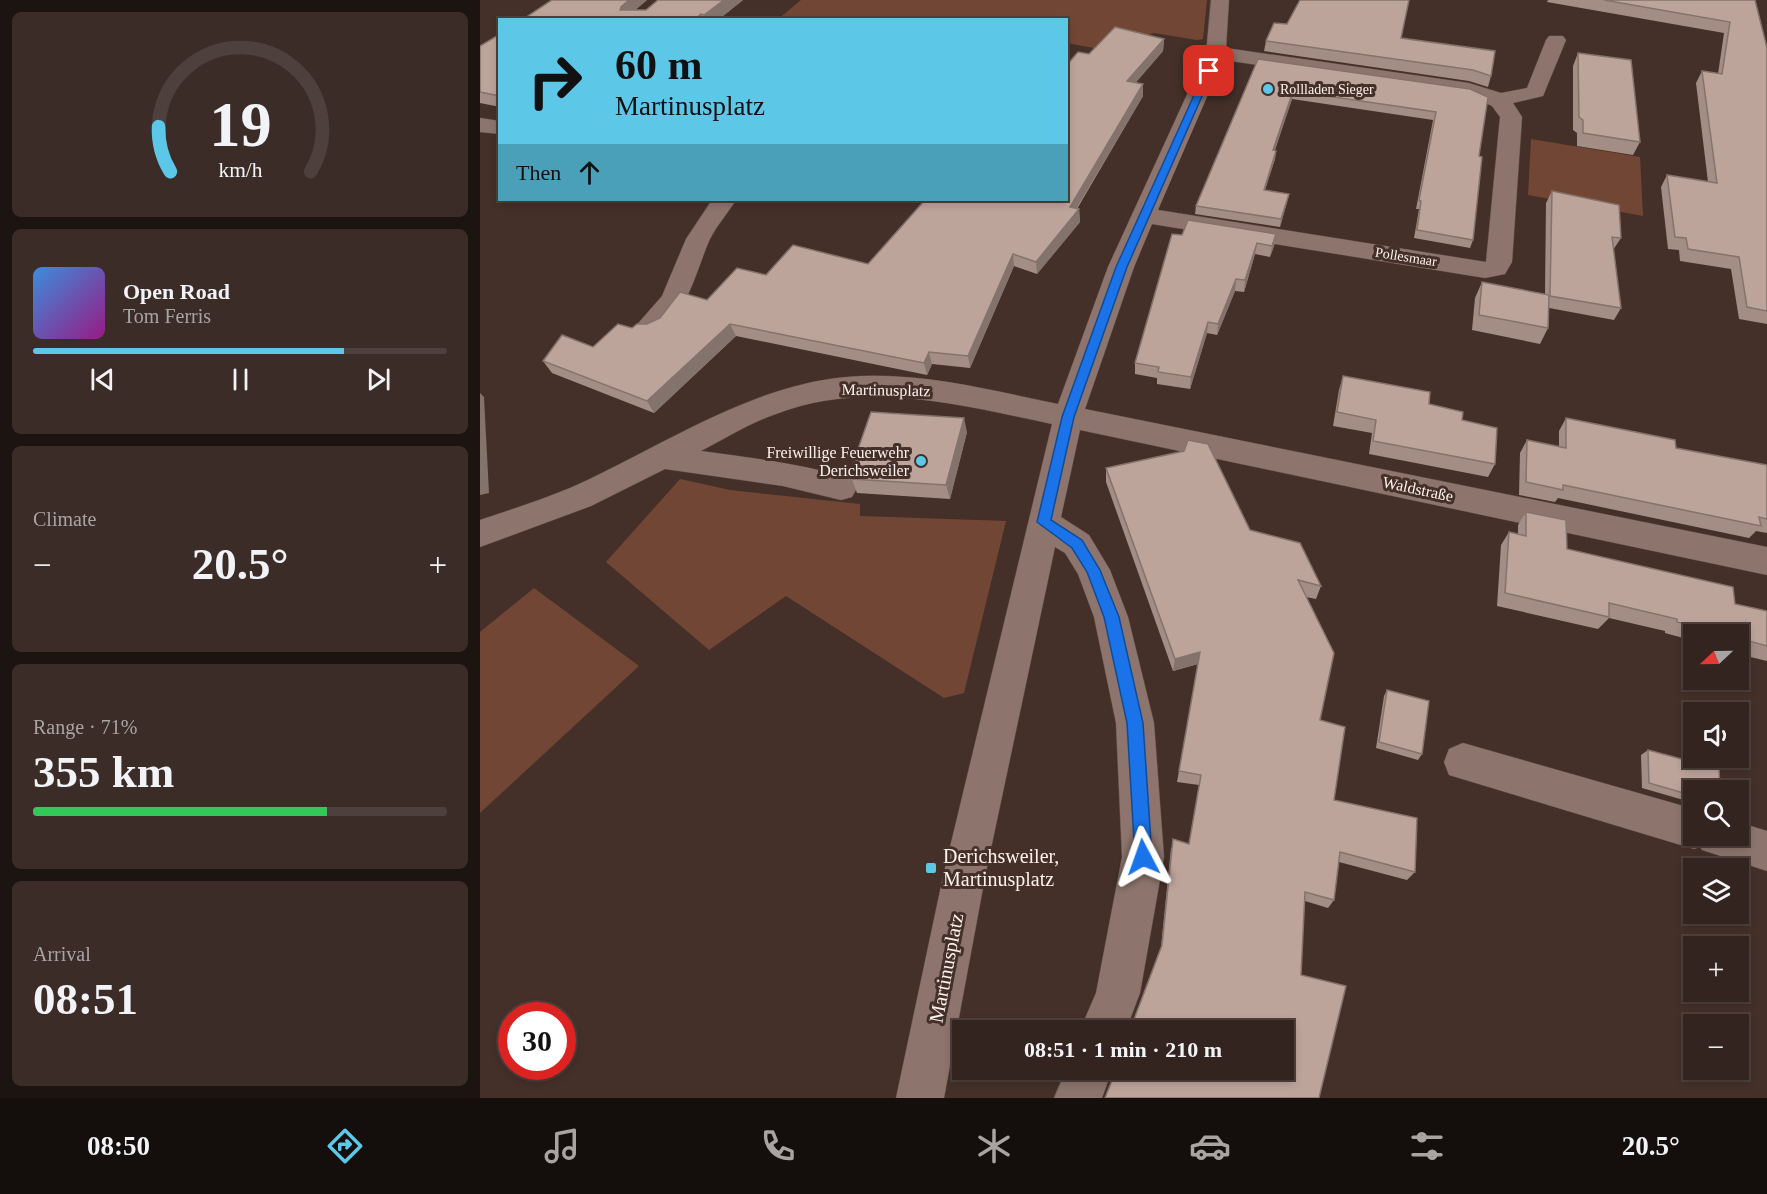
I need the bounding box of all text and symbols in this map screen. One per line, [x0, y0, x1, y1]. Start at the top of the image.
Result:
icon: right [516, 42, 594, 120]
text: 60 m [615, 42, 703, 88]
pin [1183, 45, 1234, 96]
icon: arrive [1192, 54, 1225, 87]
marker: Rollladen Sieger [1261, 82, 1275, 96]
place label: Rollladen Sieger [1280, 82, 1374, 97]
text: 19 [209, 90, 271, 159]
text: Martinusplatz [615, 91, 765, 121]
icon: ahead [573, 156, 606, 189]
text: km/h [218, 158, 262, 182]
text: Then [516, 160, 561, 185]
street label: Pollesmaar [1374, 245, 1438, 269]
text: Open Road [123, 279, 230, 304]
text: Tom Ferris [123, 305, 211, 327]
icon: previous [86, 363, 119, 396]
icon: pause [224, 363, 257, 396]
icon: next [362, 363, 395, 396]
street label: Martinusplatz [841, 381, 931, 400]
place label: Freiwillige Feuerwehr Derichsweiler [766, 444, 910, 479]
marker: Freiwillige Feuerwehr Derichsweiler [914, 454, 928, 468]
street label: Waldstraße [1381, 473, 1455, 505]
text: Climate [33, 508, 96, 530]
text: 20.5° [192, 539, 288, 589]
text: − [33, 547, 52, 583]
text: + [428, 547, 447, 583]
north arrow [1683, 624, 1749, 690]
map controls [1683, 624, 1749, 1080]
button: sound [1683, 702, 1749, 768]
text: Range · 71% [33, 716, 137, 738]
text: 355 km [33, 747, 174, 797]
button: search [1683, 780, 1749, 846]
position arrow [1111, 825, 1175, 889]
place label: Derichsweiler, Martinusplatz [943, 845, 1059, 891]
button: layers [1683, 858, 1749, 924]
marker: Derichsweiler, Martinusplatz [924, 861, 938, 875]
street label: Martinusplatz [925, 911, 968, 1025]
button: + [1683, 936, 1749, 1002]
text: Arrival [33, 943, 91, 965]
text: 08:51 [33, 974, 138, 1024]
speed limit sign: 30 [498, 1002, 576, 1080]
button: − [1683, 1014, 1749, 1080]
text: 08:51 · 1 min · 210 m [1024, 1037, 1222, 1062]
icon: directions [324, 1125, 366, 1167]
icon: music [541, 1125, 583, 1167]
icon: phone [757, 1125, 799, 1167]
icon: climate [973, 1125, 1015, 1167]
icon: car [1189, 1125, 1231, 1167]
icon: filters [1406, 1125, 1448, 1167]
text: 08:50 [87, 1131, 150, 1161]
text: 20.5° [1622, 1131, 1680, 1161]

